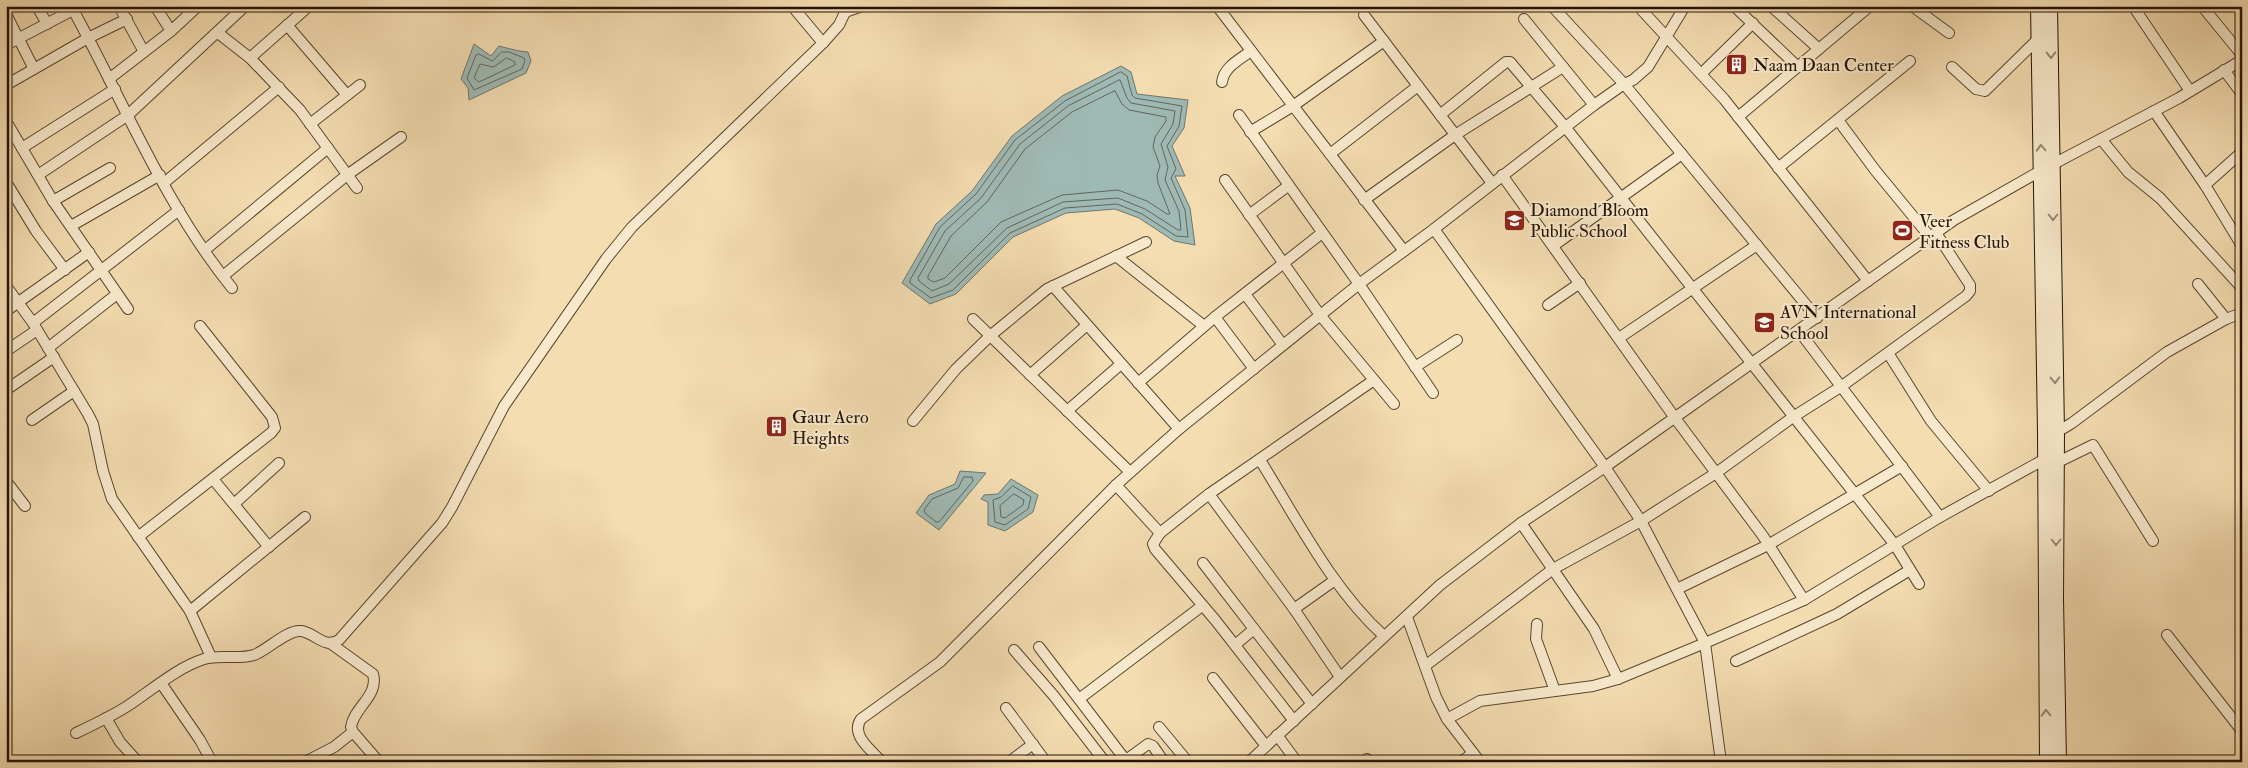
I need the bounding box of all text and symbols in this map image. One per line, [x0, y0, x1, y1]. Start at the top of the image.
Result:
one-way arrow [2046, 52, 2056, 59]
building icon: Naam Daan Center [1725, 53, 1749, 77]
place label: Naam Daan Center [1753, 54, 1894, 77]
one-way arrow [2036, 144, 2046, 152]
place label: Diamond Bloom Public School [1530, 199, 1649, 243]
school or university icon: Diamond Bloom Public School [1502, 208, 1526, 232]
place label: Veer Fitness Club [1919, 210, 2010, 254]
one-way arrow [2048, 214, 2059, 222]
sports icon: Veer Fitness Club [1891, 219, 1915, 243]
place label: AVN International School [1779, 301, 1917, 345]
school or university icon: AVN International School [1752, 310, 1776, 334]
one-way arrow [2050, 376, 2061, 384]
place label: Gaur Aero Heights [792, 406, 869, 450]
building icon: Gaur Aero Heights [764, 415, 788, 439]
one-way arrow [2051, 539, 2061, 547]
one-way arrow [2041, 709, 2051, 716]

